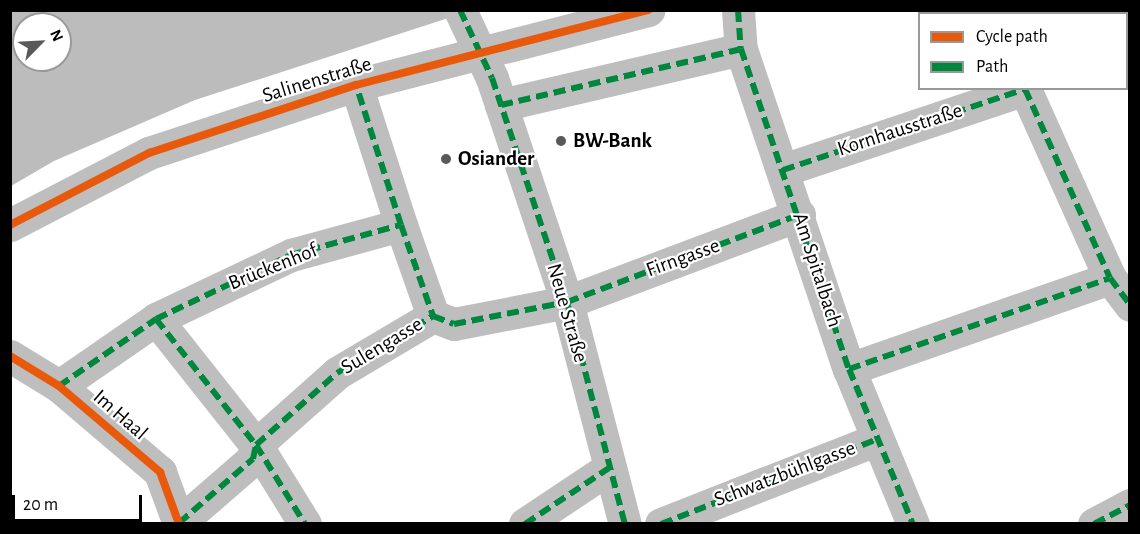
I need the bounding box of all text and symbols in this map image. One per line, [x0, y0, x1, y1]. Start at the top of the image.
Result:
north arrow [12, 12, 72, 72]
legend [918, 12, 1128, 90]
text: N [47, 27, 66, 44]
text: Cycle path [976, 28, 1048, 46]
street label: Salinenstraße [259, 51, 375, 109]
text: Path [976, 58, 1008, 76]
street label: Kornhausstraße [834, 98, 966, 162]
place label: BW-Bank [573, 128, 652, 154]
marker: BW-Bank [554, 134, 568, 148]
place label: Osiander [458, 146, 534, 172]
marker: Osiander [439, 152, 453, 166]
street label: Am Spitalbach [787, 210, 847, 330]
street label: Firngasse [643, 233, 723, 283]
street label: Brückenhof [225, 238, 321, 296]
street label: Neue Straße [541, 261, 593, 365]
street label: Sulengasse [336, 312, 428, 380]
street label: Im Haal [88, 384, 152, 446]
street label: Schwatzbühlgasse [711, 435, 859, 513]
scale bar [15, 483, 146, 521]
text: 20 m [23, 496, 58, 514]

